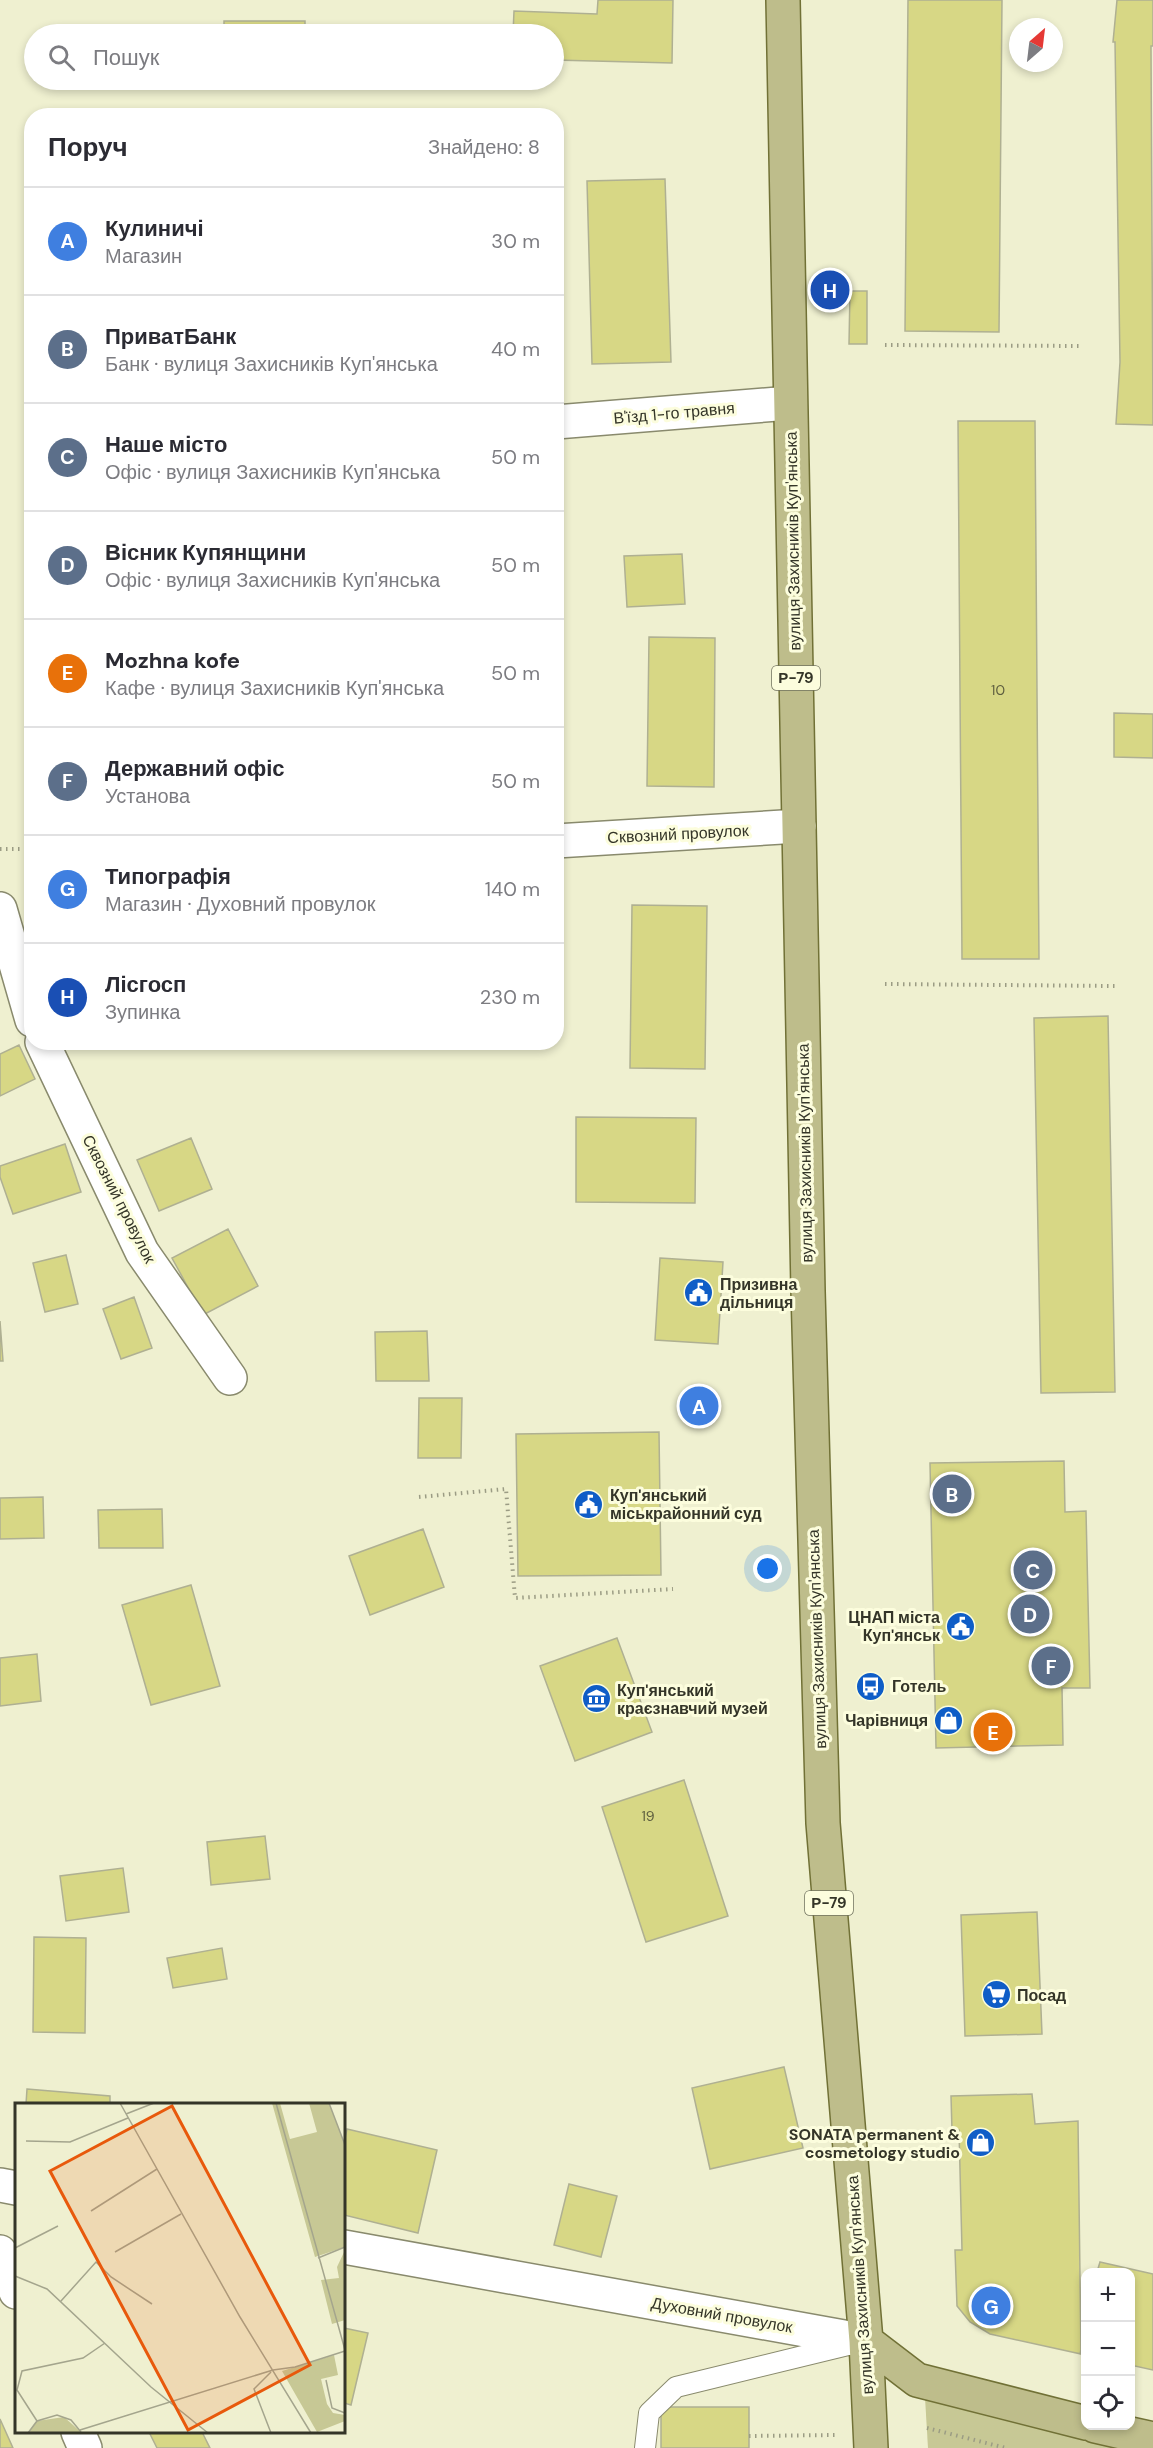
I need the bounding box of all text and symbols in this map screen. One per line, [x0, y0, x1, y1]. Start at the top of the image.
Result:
north arrow [1009, 18, 1063, 72]
search box [24, 24, 564, 90]
icon: search [45, 41, 78, 74]
text: Пошук [93, 43, 159, 72]
text: Поруч [48, 130, 128, 164]
text: Знайдено: 8 [428, 134, 540, 160]
text: Кулиничі [105, 214, 204, 243]
text: A [60, 228, 75, 254]
text: 30 m [491, 228, 540, 254]
text: Магазин [105, 243, 182, 269]
pin: H [810, 268, 850, 312]
text: ПриватБанк [105, 322, 236, 351]
text: B [61, 336, 74, 362]
text: 40 m [491, 336, 540, 362]
text: Банк · вулиця Захисників Куп'янська [105, 351, 438, 377]
street label: В'їзд 1-го травня [612, 397, 736, 429]
text: Наше місто [105, 430, 227, 459]
street label: вулиця Захисників Куп'янська [781, 431, 805, 651]
text: C [60, 444, 75, 470]
text: 50 m [491, 444, 540, 470]
text: Офіс · вулиця Захисників Куп'янська [105, 459, 440, 485]
text: Вісник Купянщини [105, 538, 306, 567]
text: D [60, 552, 75, 578]
text: 50 m [491, 552, 540, 578]
text: Офіс · вулиця Захисників Куп'янська [105, 567, 440, 593]
text: Mozhna kofe [105, 646, 240, 675]
text: E [62, 660, 73, 686]
text: 50 m [491, 660, 540, 686]
road number: Р-79 [772, 666, 820, 690]
text: Кафе · вулиця Захисників Куп'янська [105, 675, 444, 701]
house number: 10 [991, 681, 1005, 699]
text: Державний офіс [105, 754, 285, 783]
text: F [62, 768, 73, 794]
text: 50 m [491, 768, 540, 794]
text: Установа [105, 783, 190, 809]
street label: Сквозний провулок [607, 820, 750, 848]
text: Типографія [105, 862, 231, 891]
text: G [60, 876, 75, 902]
text: 140 m [485, 876, 540, 902]
text: Магазин · Духовний провулок [105, 891, 376, 917]
text: Лісгосп [105, 970, 186, 999]
text: H [60, 984, 75, 1010]
text: 230 m [480, 984, 540, 1010]
text: Зупинка [105, 999, 180, 1025]
street label: вулиця Захисників Куп'янська [793, 1043, 817, 1263]
street label: Сквозний провулок [78, 1131, 161, 1268]
place label: Призивна дільниця [720, 1274, 797, 1313]
public building icon: Призивна дільниця [683, 1277, 715, 1309]
pin: A [680, 1384, 718, 1428]
pin: B [932, 1472, 972, 1516]
place label: Куп'янський міськрайонний суд [610, 1485, 762, 1524]
public building icon: Куп'янський міськрайонний суд [573, 1488, 605, 1520]
street label: вулиця Захисників Куп'янська [803, 1529, 831, 1749]
pin: C [1014, 1548, 1052, 1592]
your location [753, 1554, 782, 1583]
pin: D [1010, 1592, 1050, 1636]
place label: ЦНАП міста Куп'янськ [848, 1607, 941, 1646]
public building icon: ЦНАП міста Куп'янськ [945, 1610, 977, 1642]
pin: F [1032, 1644, 1070, 1688]
bus stop icon: Готель [855, 1670, 887, 1702]
place label: Готель [892, 1676, 947, 1697]
place label: Куп'янський краєзнавчий музей [617, 1680, 768, 1719]
museum icon: Куп'янський краєзнавчий музей [580, 1683, 612, 1715]
shop icon: Чарівниця [933, 1704, 965, 1736]
place label: Чарівниця [845, 1710, 928, 1731]
pin: E [974, 1710, 1012, 1754]
house number: 19 [641, 1807, 655, 1825]
road number: Р-79 [805, 1891, 853, 1915]
supermarket icon: Посад [980, 1979, 1012, 2011]
place label: Посад [1017, 1985, 1066, 2006]
inset map [15, 2103, 345, 2433]
place label: SONATA permanent & cosmetology studio [789, 2124, 960, 2163]
shop icon: SONATA permanent & cosmetology studio [965, 2127, 997, 2159]
street label: вулиця Захисників Куп'янська [842, 2175, 878, 2395]
map controls [1081, 2268, 1135, 2430]
button: + [1081, 2268, 1135, 2322]
pin: G [972, 2284, 1010, 2328]
street label: Духовний провулок [650, 2292, 795, 2338]
button: − [1081, 2322, 1135, 2376]
button: locate [1081, 2376, 1135, 2430]

